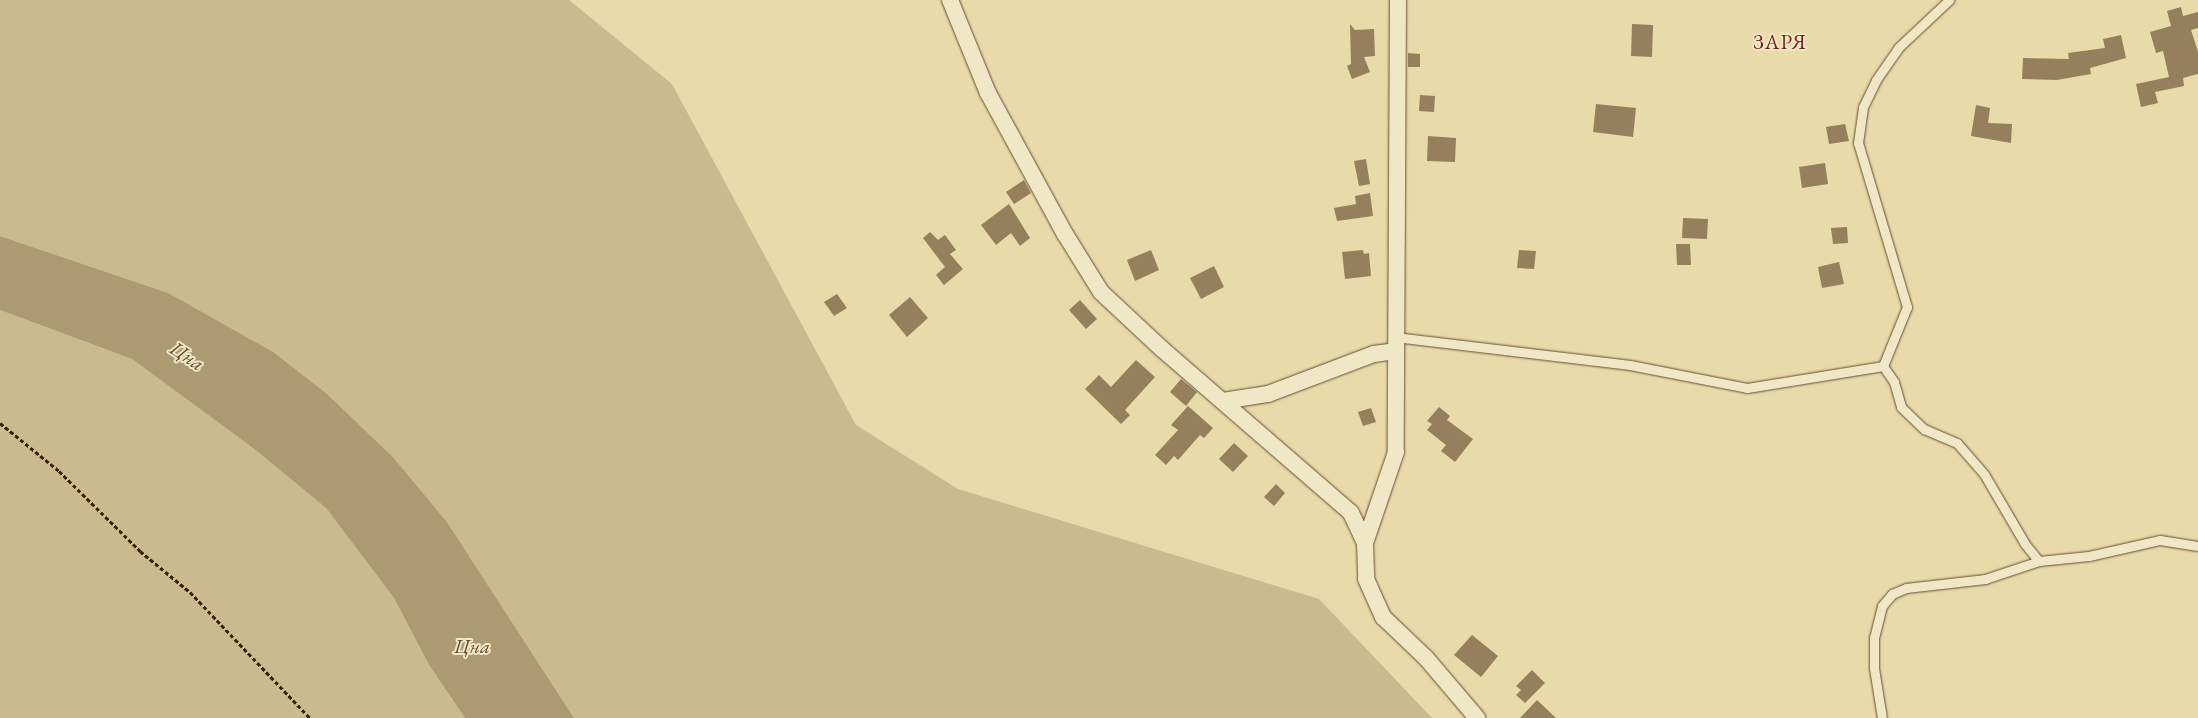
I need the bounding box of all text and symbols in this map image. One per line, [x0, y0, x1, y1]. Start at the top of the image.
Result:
district label: ЗАРЯ [1753, 29, 1807, 55]
water label: Цна [165, 336, 209, 376]
water label: Цна [454, 634, 490, 658]

